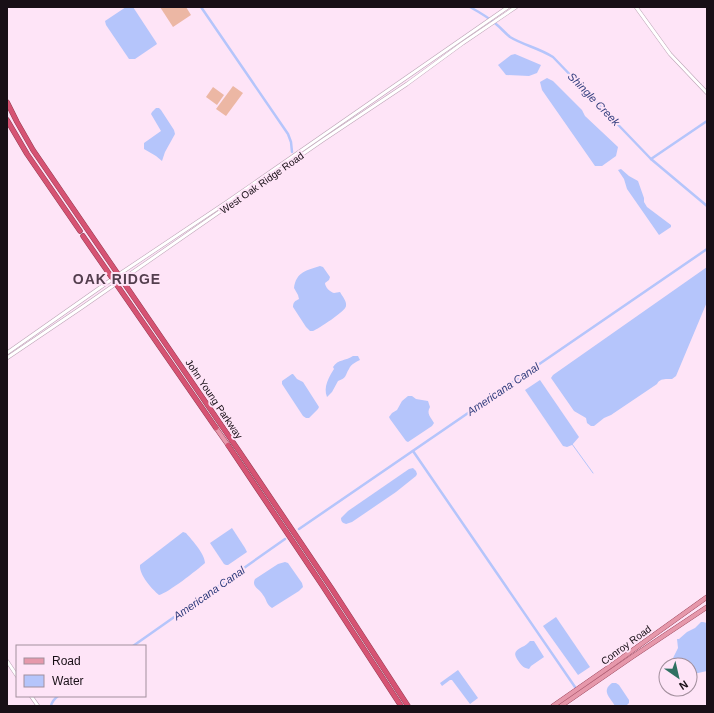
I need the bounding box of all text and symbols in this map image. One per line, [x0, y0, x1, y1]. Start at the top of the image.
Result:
water label: Shingle Creek [566, 70, 623, 128]
street label: West Oak Ridge Road [218, 150, 306, 216]
district label: OAK RIDGE [73, 271, 161, 287]
street label: John Young Parkway [183, 357, 245, 441]
water label: Americana Canal [464, 360, 542, 418]
water label: Americana Canal [170, 564, 247, 623]
street label: Conroy Road [599, 623, 653, 667]
legend [16, 645, 146, 697]
text: Road [52, 654, 81, 668]
north arrow [658, 657, 698, 697]
text: Water [52, 674, 84, 688]
text: N [677, 678, 690, 693]

